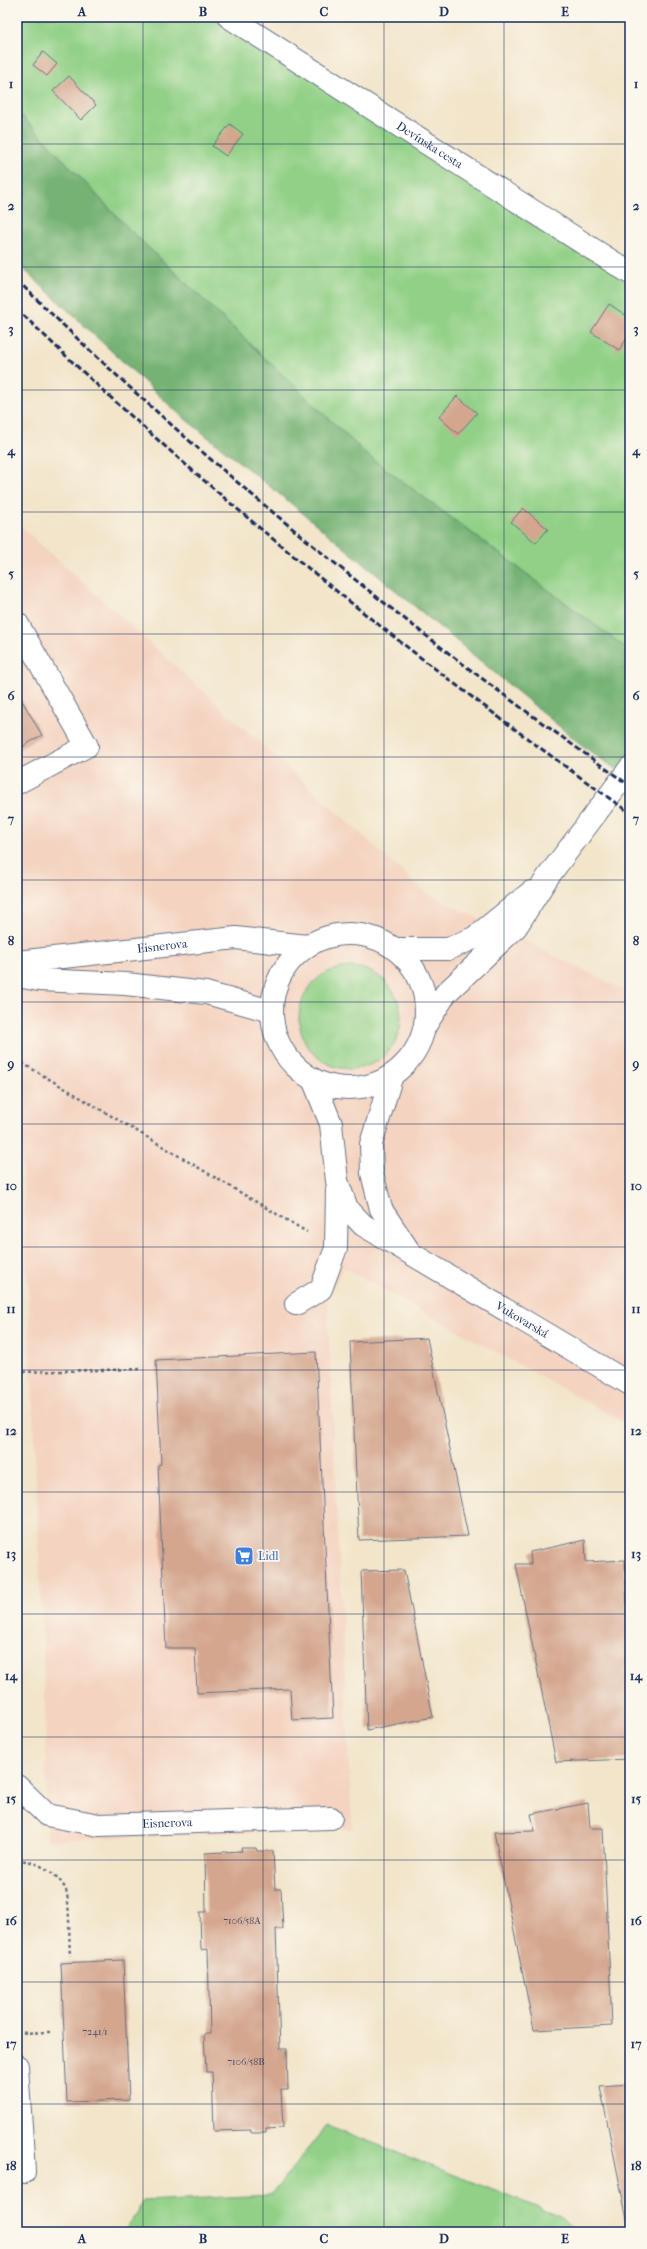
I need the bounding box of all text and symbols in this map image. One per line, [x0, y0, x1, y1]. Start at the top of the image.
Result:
text: A [77, 4, 87, 19]
text: B [199, 4, 208, 19]
text: C [320, 4, 329, 19]
text: D [439, 4, 449, 19]
text: E [561, 4, 569, 19]
text: 1 [9, 76, 14, 91]
text: 1 [634, 76, 639, 91]
street label: Devínska cesta [394, 119, 466, 172]
text: 2 [8, 198, 15, 213]
text: 2 [633, 198, 640, 213]
text: 3 [8, 321, 14, 337]
text: 3 [633, 321, 639, 337]
text: 4 [6, 443, 16, 459]
text: 4 [631, 443, 641, 459]
text: 5 [8, 566, 14, 581]
text: 5 [633, 566, 639, 581]
text: 6 [7, 688, 15, 703]
text: 6 [632, 688, 640, 703]
text: 7 [7, 811, 15, 826]
text: 7 [632, 811, 640, 826]
text: 8 [8, 933, 15, 948]
text: 8 [633, 933, 640, 948]
street label: Eisnerova [136, 936, 188, 956]
text: 9 [7, 1056, 15, 1072]
text: 9 [632, 1056, 640, 1072]
text: 10 [5, 1178, 17, 1193]
text: 10 [630, 1178, 642, 1193]
street label: Vukovarská [492, 1298, 551, 1341]
text: 11 [6, 1301, 16, 1316]
text: 11 [631, 1301, 641, 1316]
text: 12 [5, 1423, 17, 1438]
text: 12 [630, 1423, 642, 1438]
supermarket icon: Lidl [233, 1545, 255, 1567]
text: 13 [6, 1546, 16, 1562]
text: 13 [631, 1546, 641, 1562]
place label: Lidl [258, 1549, 279, 1563]
text: 14 [5, 1668, 18, 1684]
text: 14 [630, 1668, 643, 1684]
text: 15 [6, 1791, 16, 1806]
text: 15 [631, 1791, 641, 1806]
street label: Eisnerova [142, 1815, 193, 1831]
text: 16 [5, 1913, 18, 1928]
text: 16 [630, 1913, 643, 1928]
house number: 7106/58A [223, 1915, 261, 1927]
house number: 7241/1 [82, 2026, 108, 2038]
text: 17 [6, 2036, 17, 2051]
text: 17 [631, 2036, 642, 2051]
house number: 7106/58B [227, 2056, 265, 2068]
text: 18 [5, 2158, 17, 2173]
text: 18 [630, 2158, 642, 2173]
text: A [77, 2231, 87, 2246]
text: B [199, 2231, 208, 2246]
text: C [320, 2231, 329, 2246]
text: D [439, 2231, 449, 2246]
text: E [561, 2231, 569, 2246]

